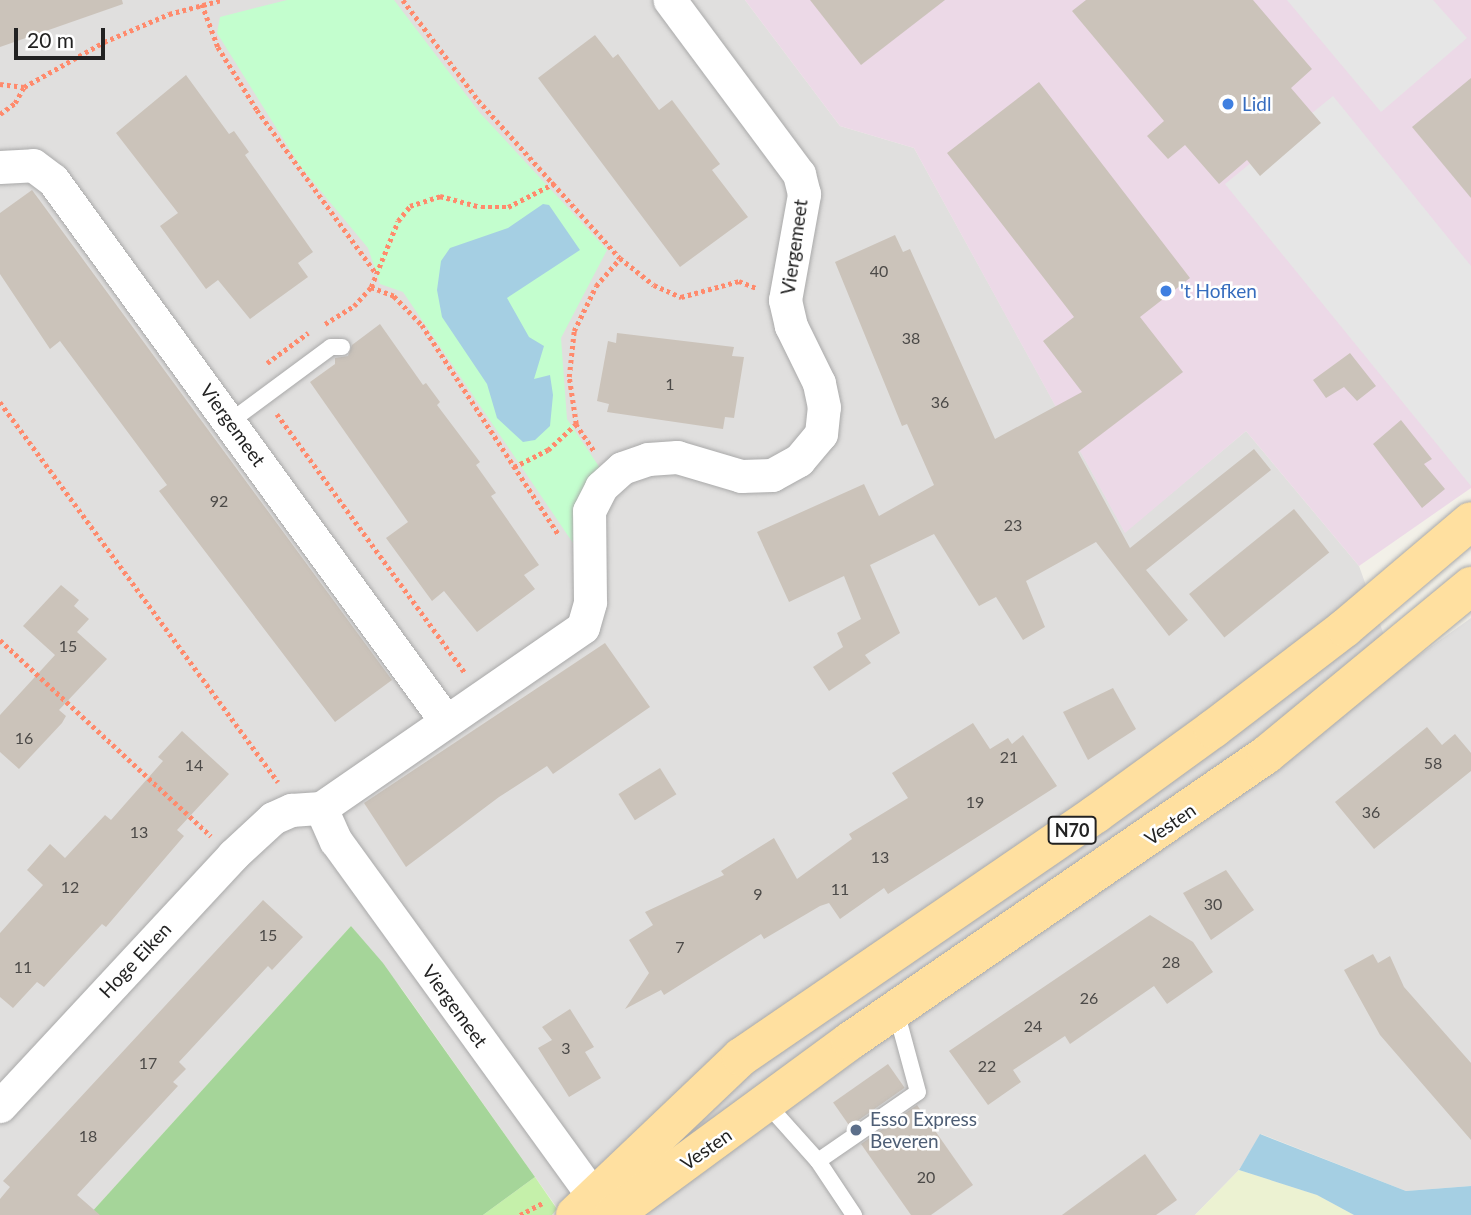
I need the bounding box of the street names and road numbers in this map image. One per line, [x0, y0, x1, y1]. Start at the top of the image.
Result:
street label: Viergemeet [776, 198, 812, 296]
street label: Viergemeet [195, 379, 271, 471]
street label: Vesten [1140, 798, 1200, 850]
road number: N70 [1048, 816, 1096, 844]
street label: Hoge Eiken [94, 918, 176, 1002]
street label: Viergemeet [417, 960, 493, 1052]
street label: Vesten [676, 1123, 736, 1175]

